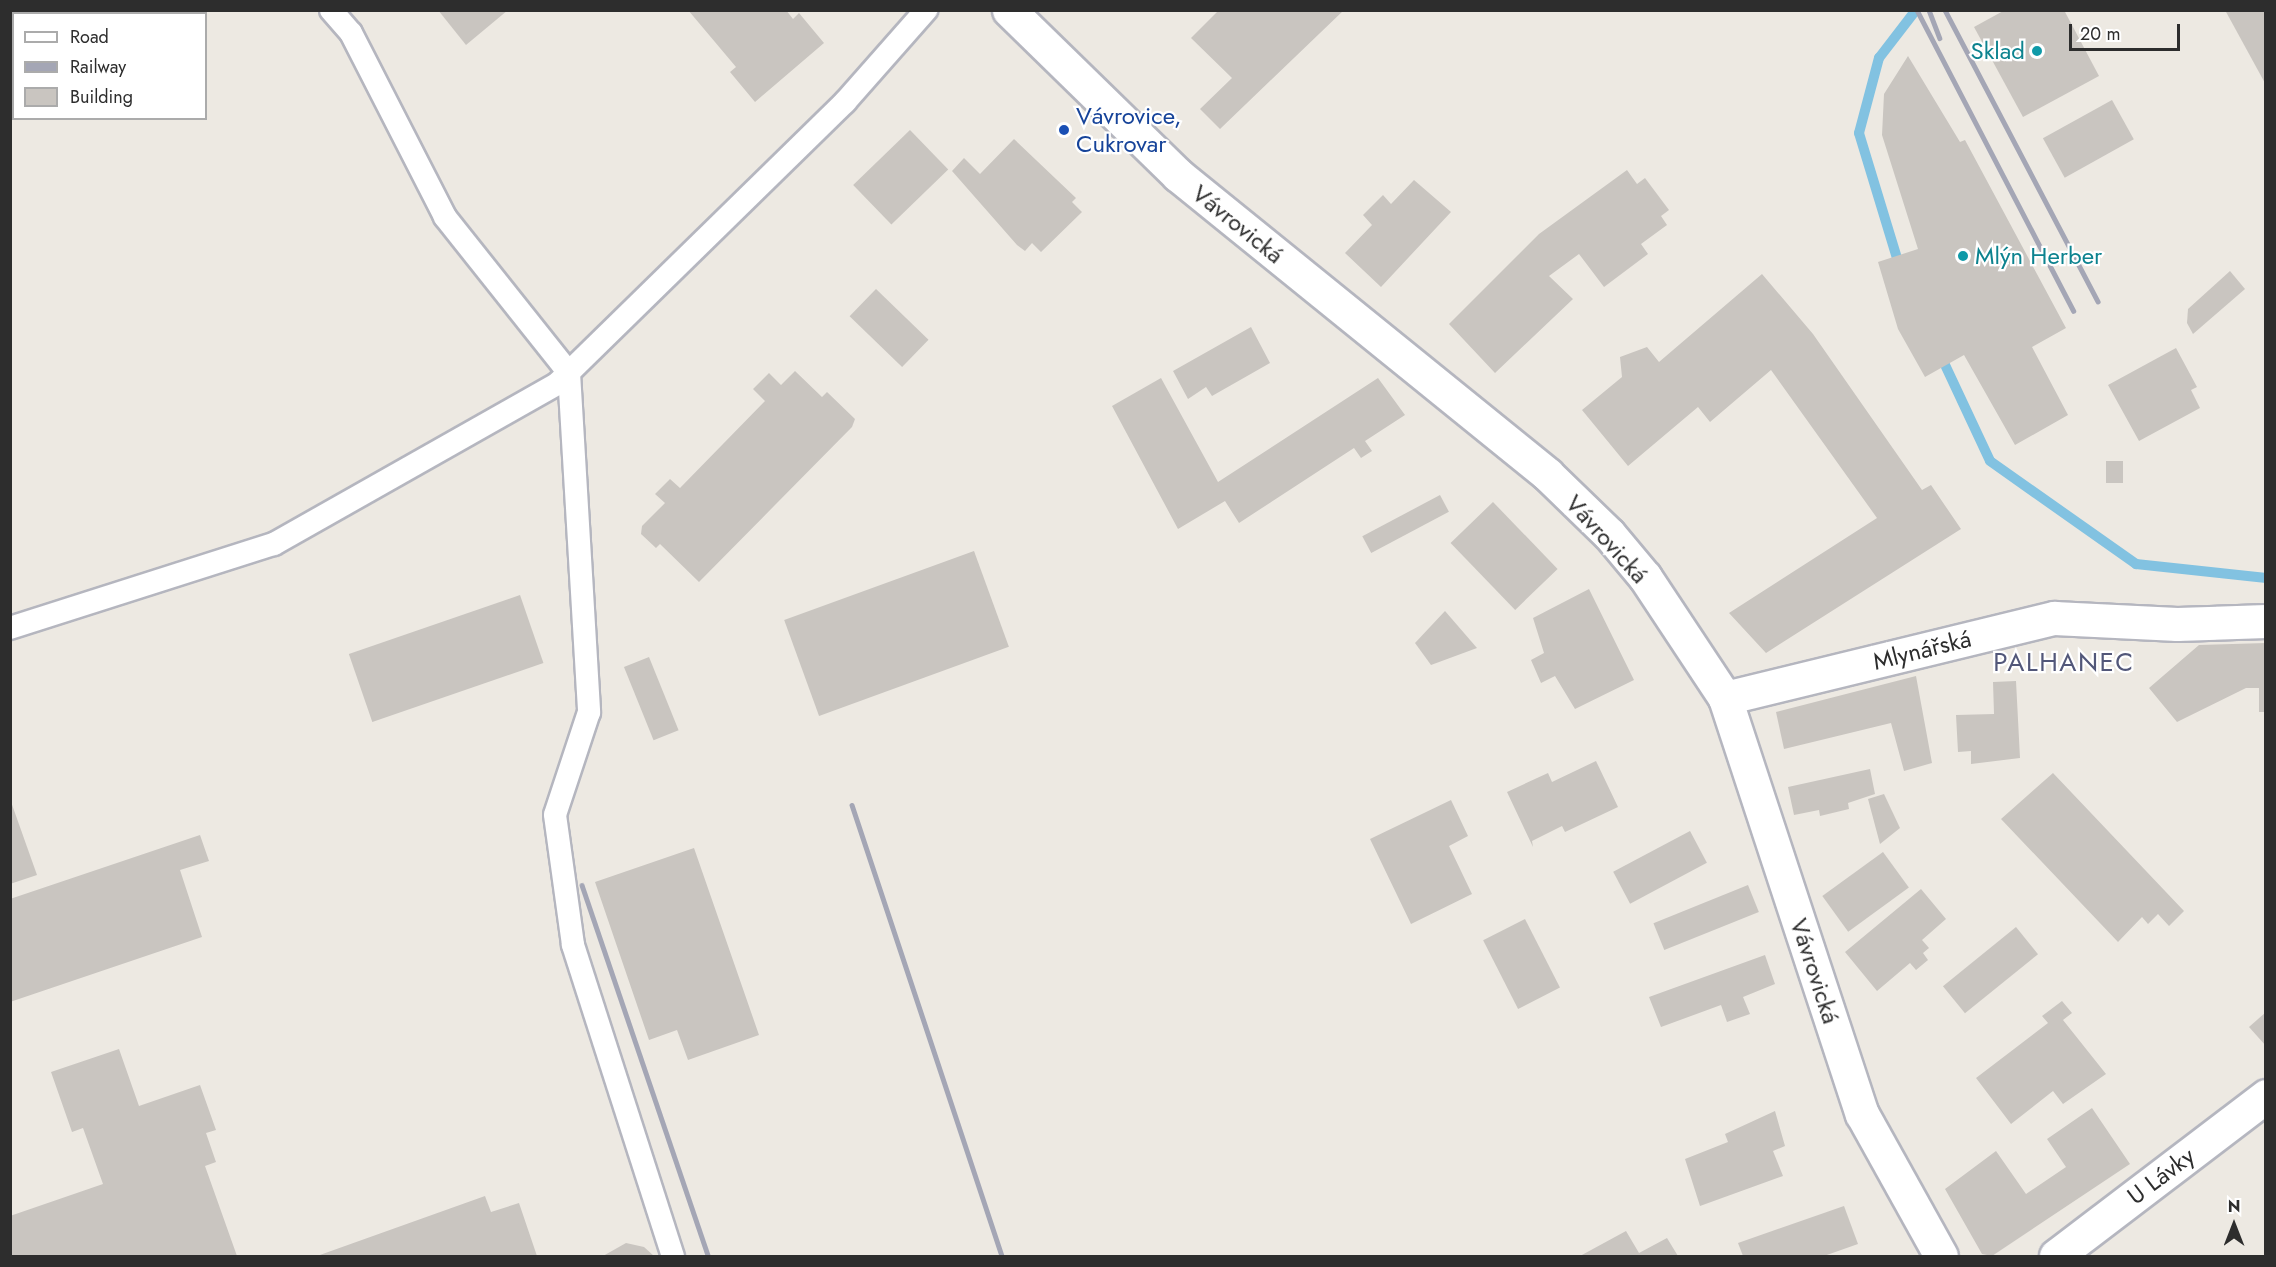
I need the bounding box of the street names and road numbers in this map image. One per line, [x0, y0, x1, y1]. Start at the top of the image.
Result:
street label: Vávrovická [1187, 179, 1289, 269]
street label: Vávrovická [1560, 489, 1654, 589]
street label: Mlynářská [1870, 624, 1974, 676]
street label: Vávrovická [1784, 915, 1846, 1027]
street label: U Lávky [2122, 1141, 2200, 1211]

